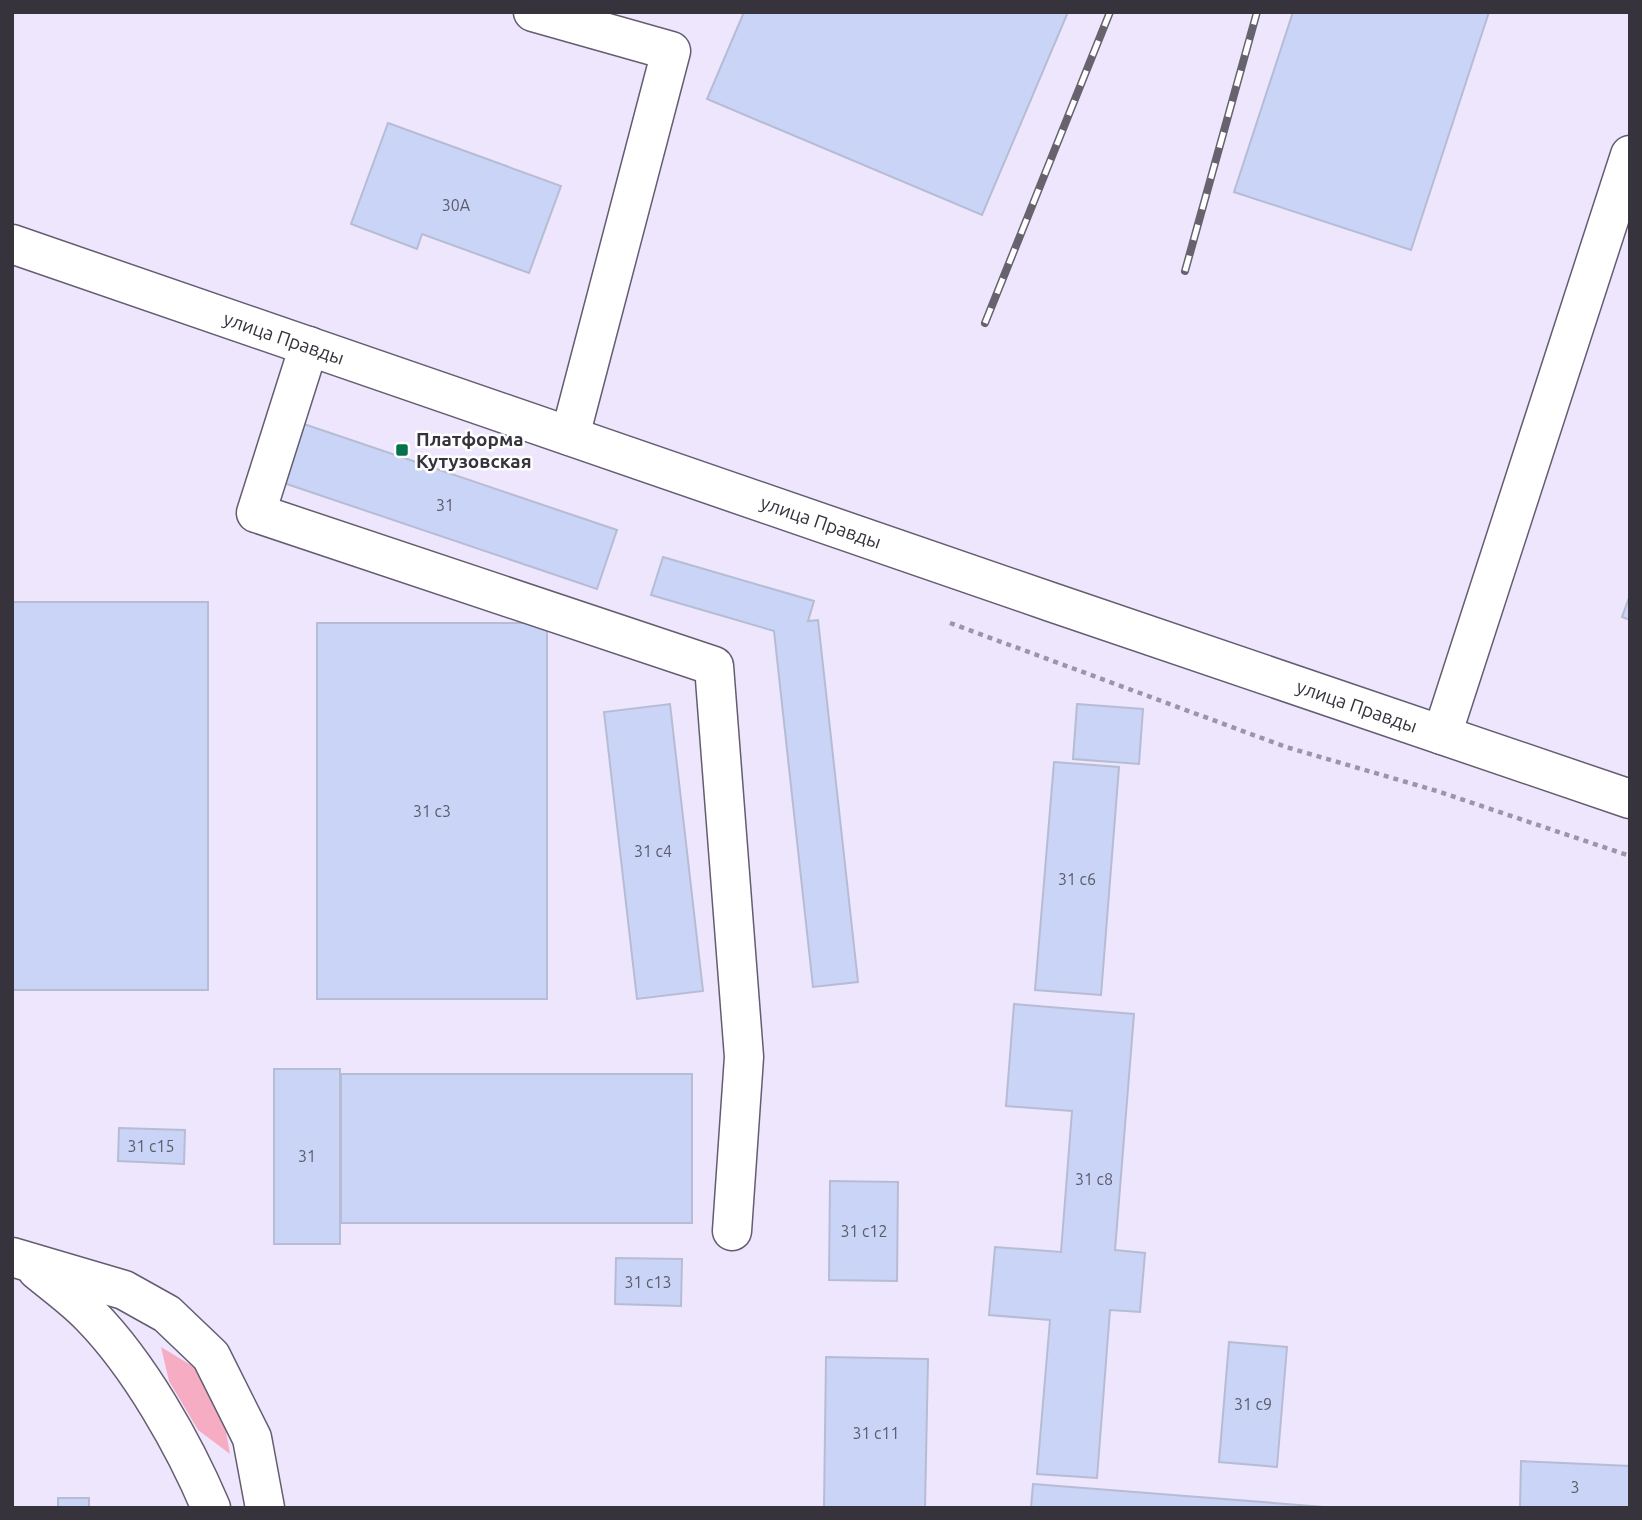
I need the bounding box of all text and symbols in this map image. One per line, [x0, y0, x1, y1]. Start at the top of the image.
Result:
house number: 30А [442, 196, 471, 214]
street label: улица Правды [221, 307, 347, 369]
place label: Платформа Кутузовская [416, 428, 532, 472]
marker: Платформа Кутузовская [394, 442, 410, 458]
street label: улица Правды [758, 491, 884, 553]
house number: 31 [436, 496, 454, 514]
street label: улица Правды [1294, 675, 1420, 737]
house number: 31 с3 [413, 802, 451, 820]
house number: 31 с4 [634, 842, 672, 860]
house number: 31 с6 [1058, 870, 1096, 888]
house number: 31 с15 [127, 1137, 175, 1155]
house number: 31 [298, 1147, 316, 1165]
house number: 31 с8 [1075, 1170, 1113, 1188]
house number: 31 с12 [840, 1222, 888, 1240]
house number: 31 с13 [624, 1273, 672, 1291]
house number: 31 с9 [1234, 1395, 1272, 1413]
house number: 31 с11 [852, 1424, 900, 1442]
house number: 3 [1570, 1478, 1580, 1496]

